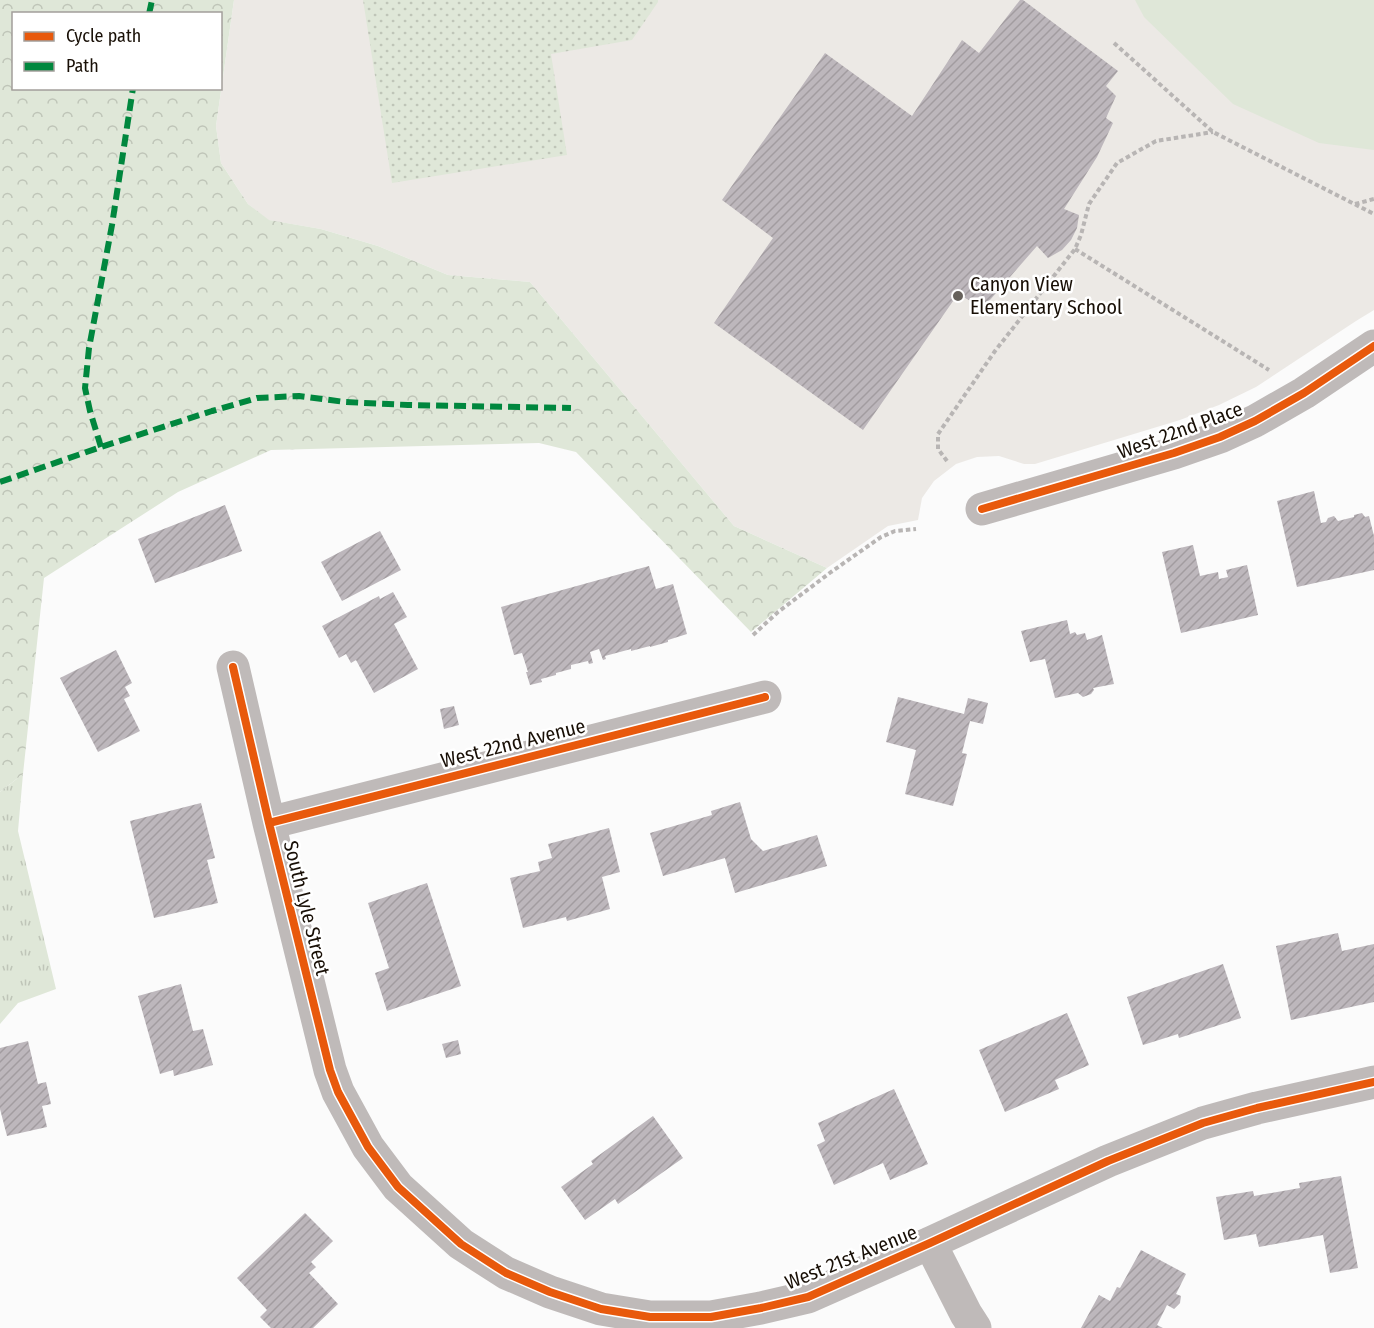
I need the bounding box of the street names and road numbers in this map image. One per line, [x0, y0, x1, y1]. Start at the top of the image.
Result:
street label: West 22nd Place [1114, 396, 1246, 464]
street label: West 22nd Avenue [438, 713, 588, 773]
street label: South Lyle Street [279, 838, 335, 978]
street label: West 21st Avenue [781, 1220, 921, 1294]

